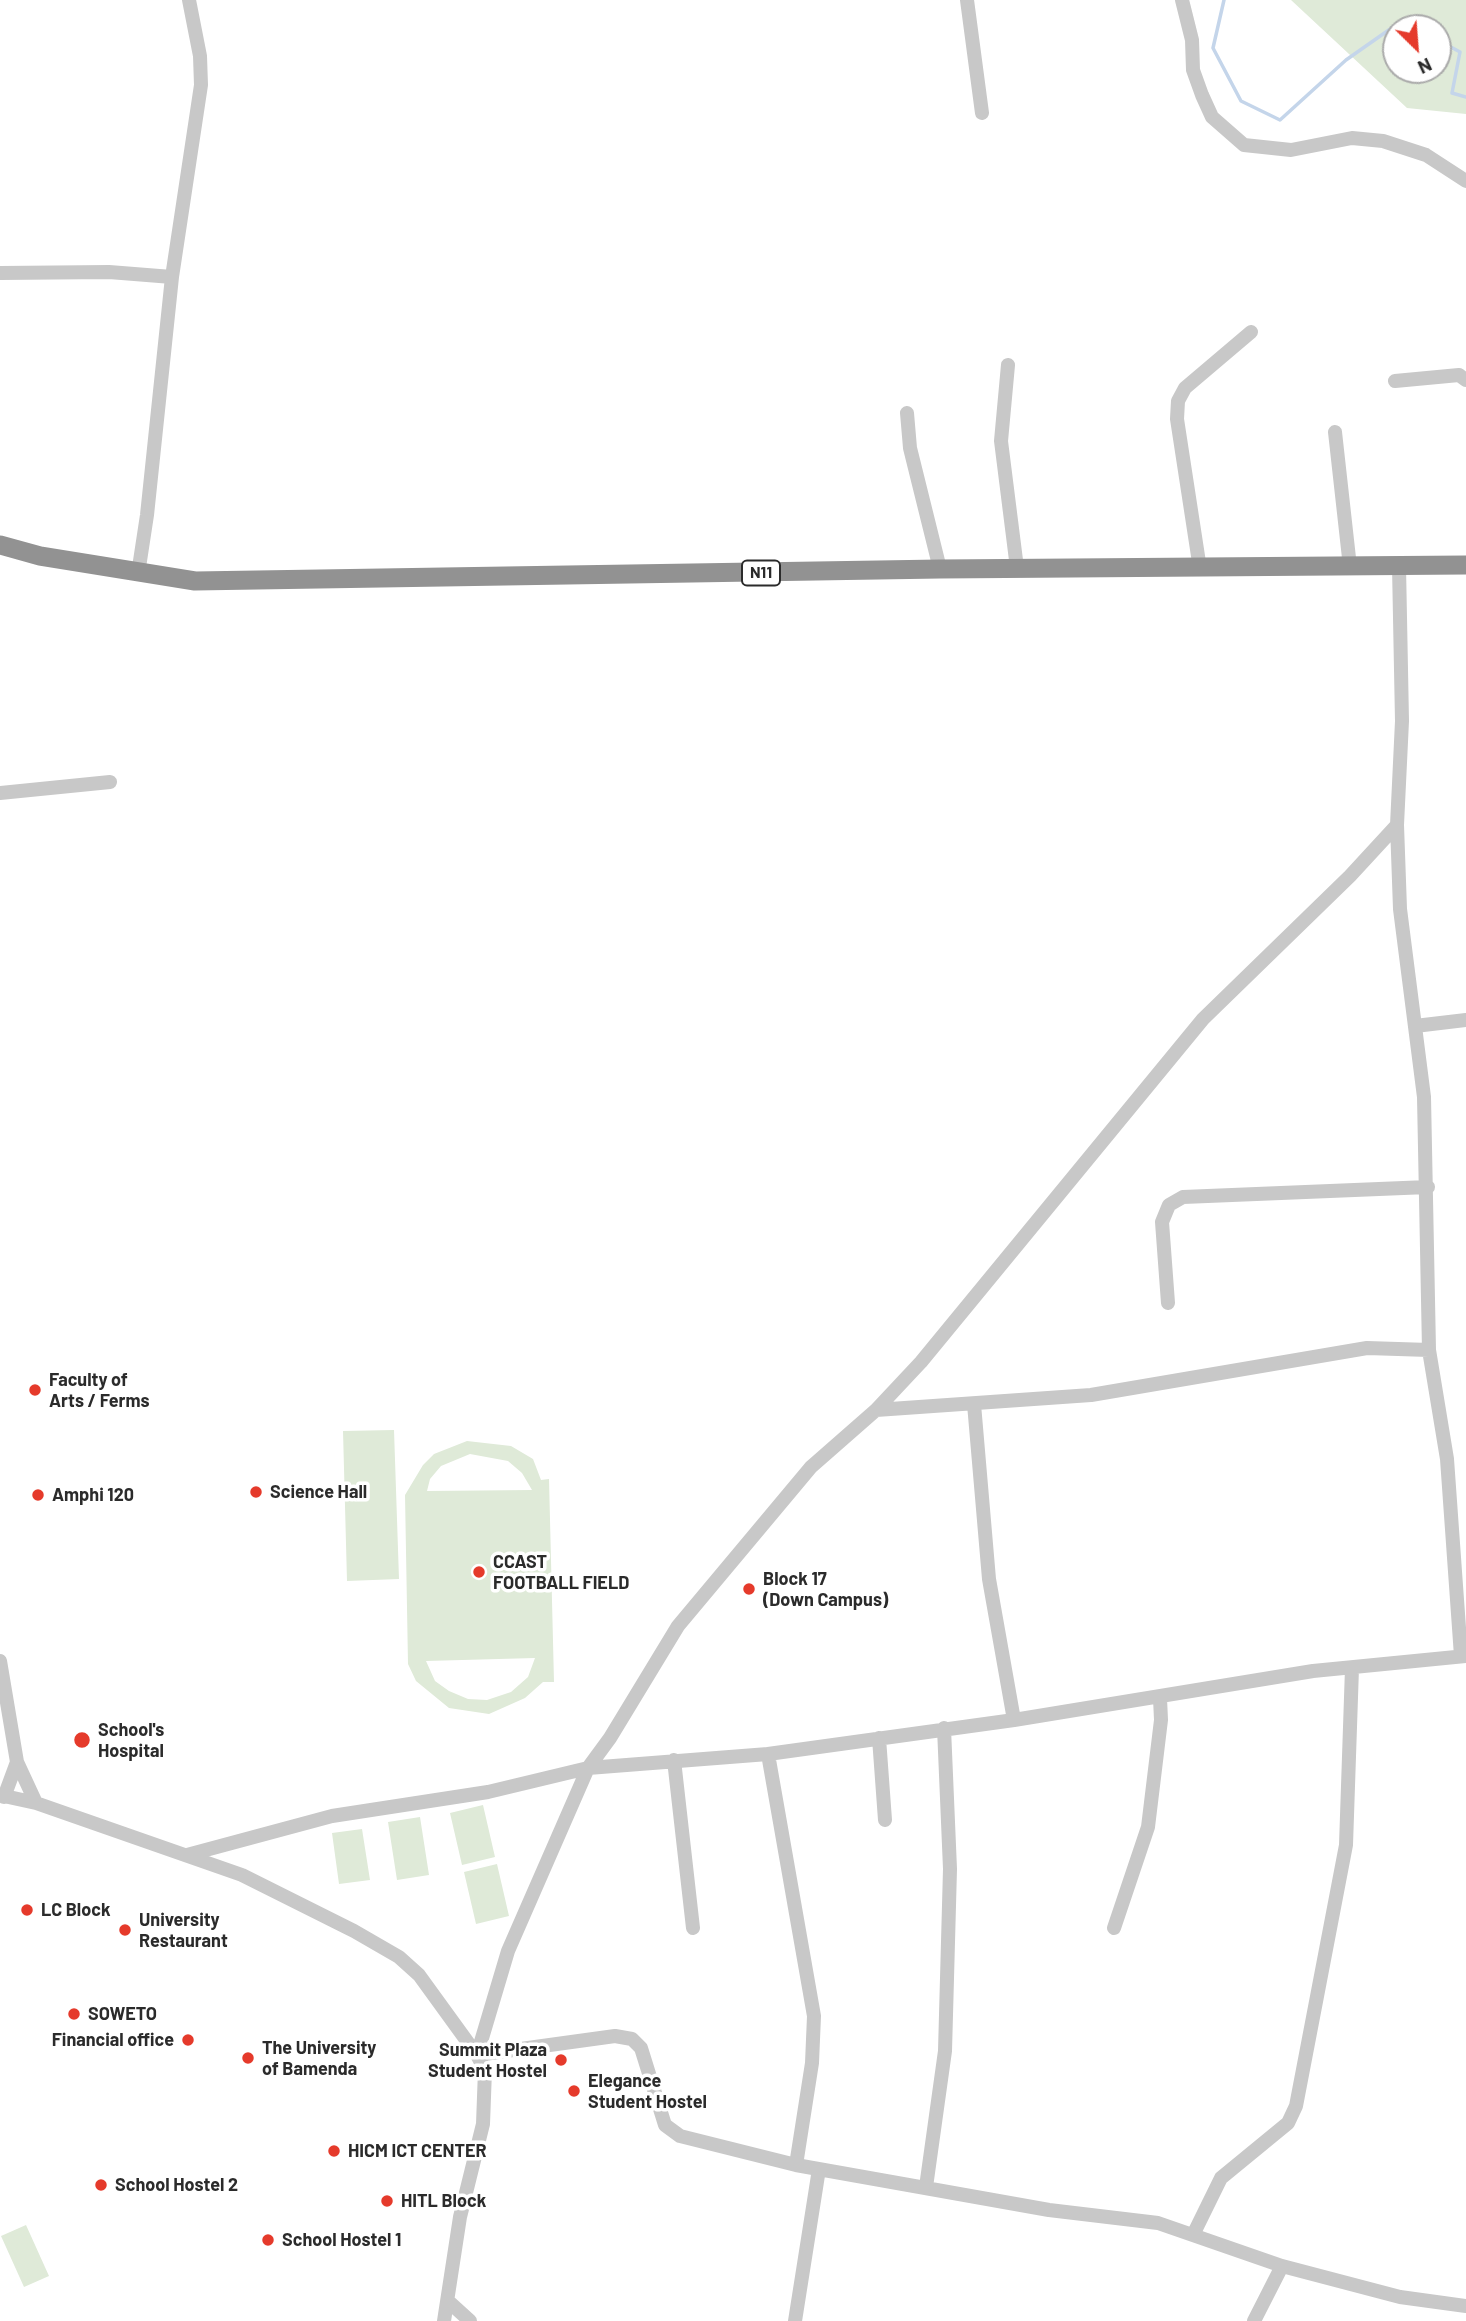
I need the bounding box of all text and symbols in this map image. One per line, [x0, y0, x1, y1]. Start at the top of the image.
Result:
north arrow [1382, 14, 1452, 84]
text: N [1415, 54, 1436, 80]
road number: N11 [742, 560, 780, 586]
place label: Faculty of Arts / Ferms [49, 1369, 149, 1412]
marker: Faculty of Arts / Ferms [27, 1382, 43, 1398]
place label: Science Hall [270, 1481, 367, 1503]
place label: Amphi 120 [52, 1484, 134, 1506]
marker: Science Hall [248, 1484, 264, 1500]
marker: Amphi 120 [30, 1487, 46, 1503]
place label: CCAST FOOTBALL FIELD [493, 1551, 629, 1594]
marker: CCAST FOOTBALL FIELD [471, 1564, 487, 1580]
place label: Block 17 (Down Campus) [763, 1568, 888, 1610]
marker: Block 17 (Down Campus) [741, 1581, 757, 1597]
place label: School's Hospital [98, 1719, 164, 1762]
marker: School's Hospital [72, 1730, 92, 1750]
place label: LC Block [41, 1899, 111, 1921]
marker: LC Block [19, 1902, 35, 1918]
place label: University Restaurant [139, 1909, 228, 1952]
marker: University Restaurant [117, 1922, 133, 1938]
place label: SOWETO [88, 2003, 157, 2025]
marker: SOWETO [66, 2006, 82, 2022]
place label: Financial office [52, 2029, 174, 2051]
marker: Financial office [180, 2032, 196, 2048]
place label: The University of Bamenda [262, 2037, 376, 2080]
place label: Summit Plaza Student Hostel [428, 2039, 547, 2082]
marker: The University of Bamenda [240, 2050, 256, 2066]
marker: Summit Plaza Student Hostel [553, 2052, 569, 2068]
place label: Elegance Student Hostel [588, 2070, 707, 2112]
marker: Elegance Student Hostel [566, 2083, 582, 2099]
place label: HICM ICT CENTER [348, 2140, 487, 2162]
marker: HICM ICT CENTER [326, 2143, 342, 2159]
place label: School Hostel 2 [115, 2174, 238, 2196]
marker: School Hostel 2 [93, 2177, 109, 2193]
place label: HITL Block [401, 2190, 486, 2212]
marker: HITL Block [379, 2193, 395, 2209]
place label: School Hostel 1 [282, 2229, 401, 2251]
marker: School Hostel 1 [260, 2232, 276, 2248]

